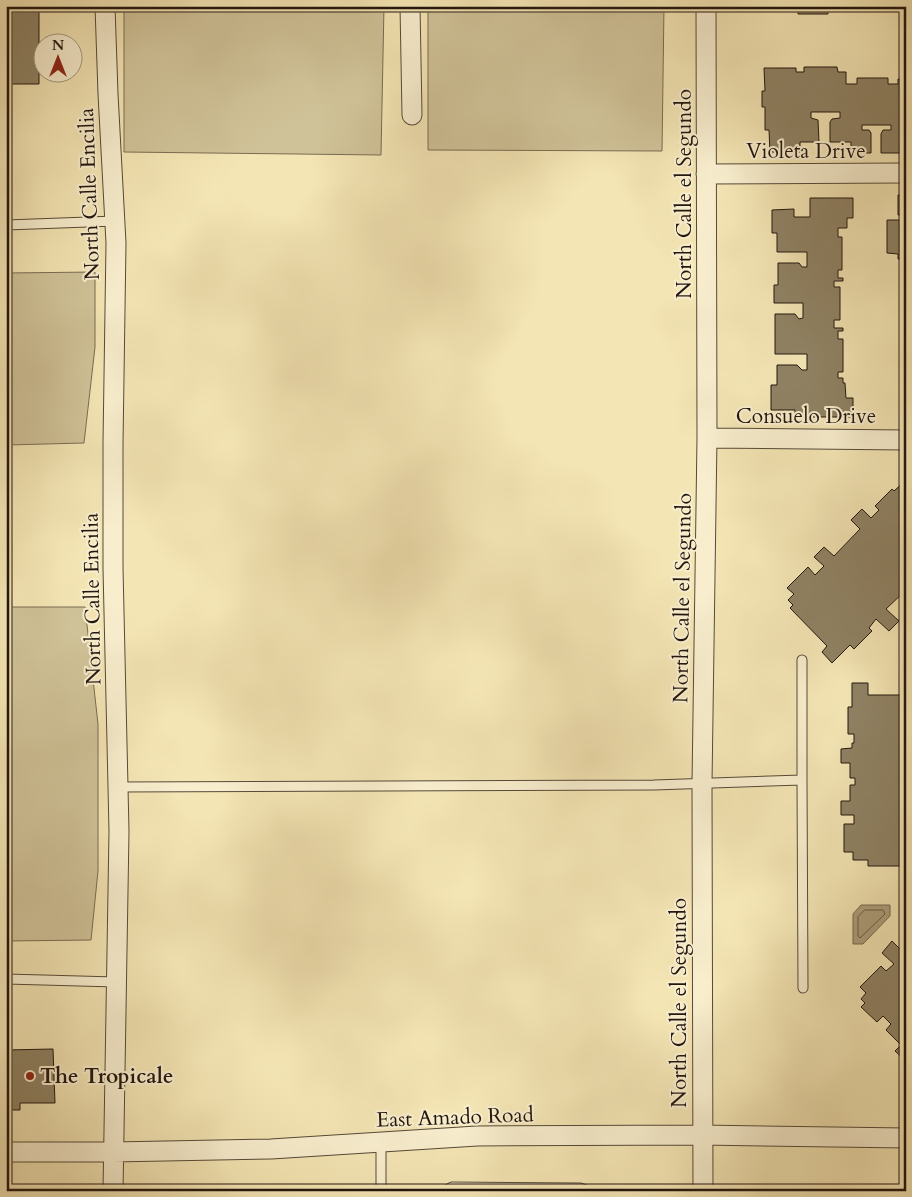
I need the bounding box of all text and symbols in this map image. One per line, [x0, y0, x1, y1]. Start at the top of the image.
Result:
north arrow [32, 32, 82, 82]
text: N [52, 36, 64, 55]
street label: North Calle el Segundo [670, 89, 699, 299]
street label: North Calle Encilia [72, 107, 107, 281]
street label: Violeta Drive [746, 137, 866, 166]
street label: Consuelo Drive [736, 402, 876, 431]
street label: North Calle el Segundo [666, 493, 699, 703]
street label: North Calle Encilia [76, 513, 109, 685]
street label: North Calle el Segundo [665, 898, 694, 1108]
place label: The Tropicale [40, 1062, 173, 1091]
marker: The Tropicale [24, 1070, 36, 1082]
street label: East Amado Road [376, 1100, 534, 1135]

